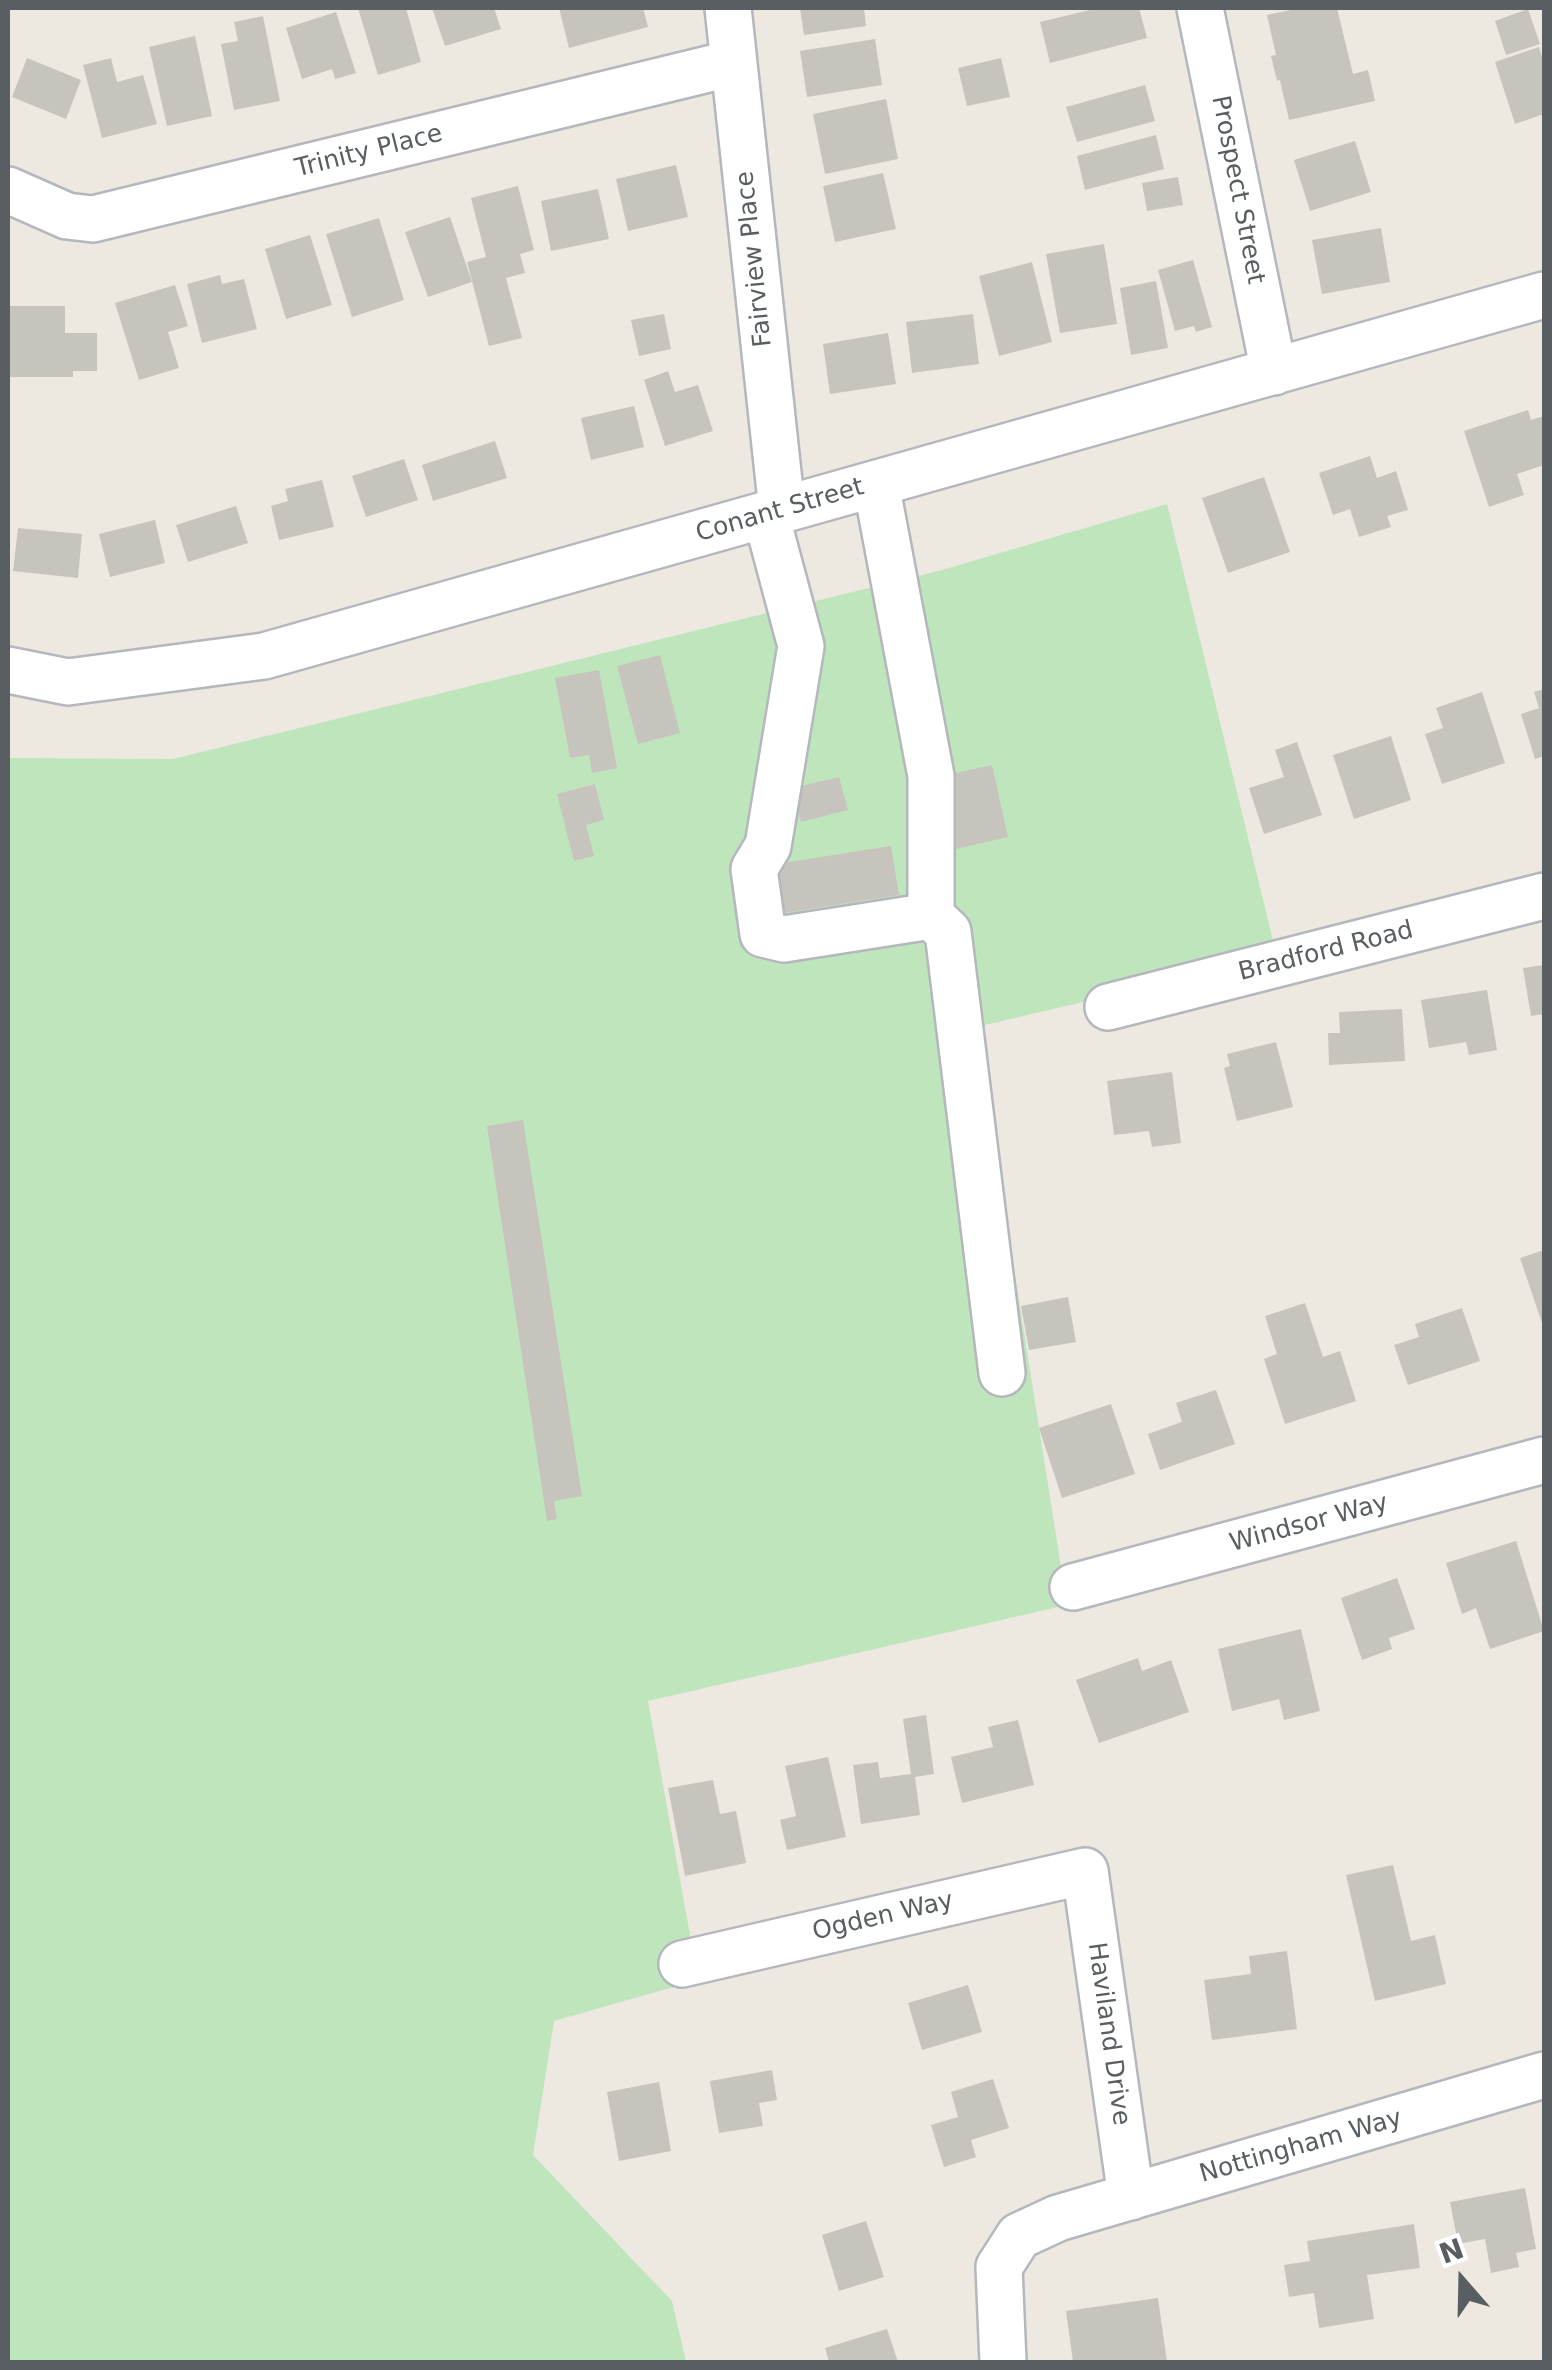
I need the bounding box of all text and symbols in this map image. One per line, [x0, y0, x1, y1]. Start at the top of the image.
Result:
street label: Prospect Street [1204, 93, 1270, 287]
street label: Trinity Place [292, 119, 446, 185]
street label: Fairview Place [731, 170, 779, 348]
street label: Conant Street [692, 473, 868, 549]
street label: Bradford Road [1235, 916, 1417, 988]
street label: Windsor Way [1227, 1488, 1391, 1560]
street label: Ogden Way [810, 1886, 956, 1948]
street label: Haviland Drive [1080, 1941, 1136, 2127]
street label: Nottingham Way [1196, 2104, 1406, 2190]
north arrow [1412, 2230, 1512, 2330]
text: N [1435, 2232, 1468, 2271]

